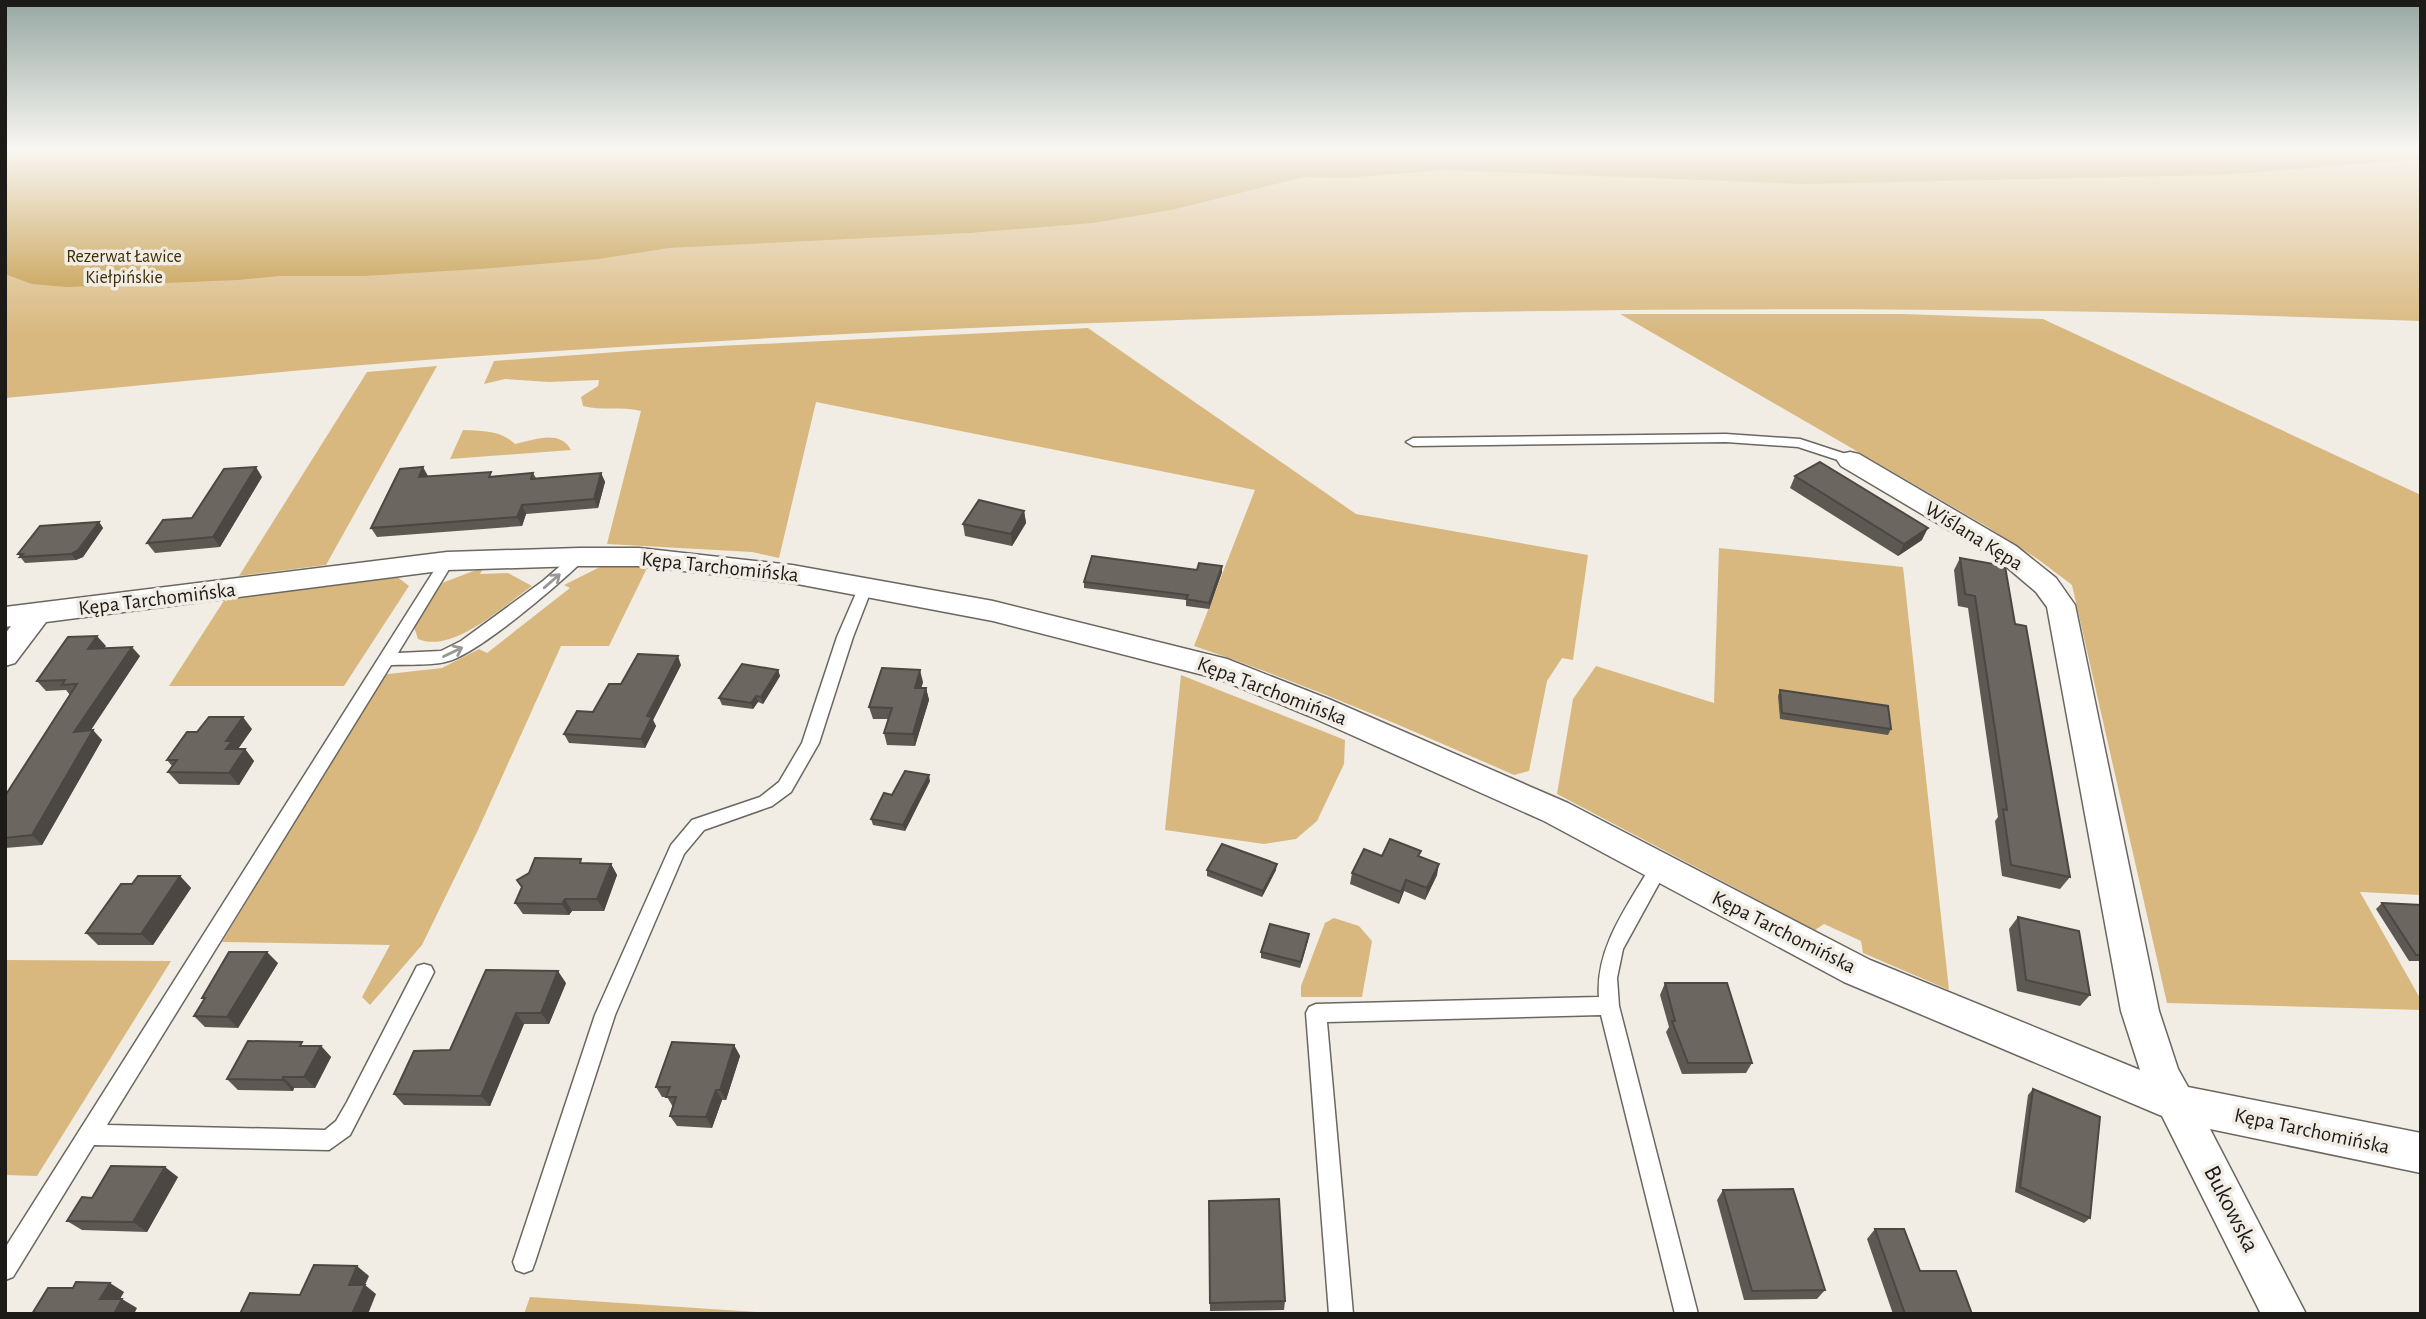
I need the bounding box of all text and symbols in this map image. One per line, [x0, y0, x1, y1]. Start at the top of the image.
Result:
park label: Rezerwat Ławice Kiełpińskie [66, 248, 182, 287]
street label: Wiślana Kępa [1921, 498, 2027, 575]
street label: Kępa Tarchomińska [640, 548, 800, 586]
one-way arrow [543, 573, 561, 589]
street label: Kępa Tarchomińska [77, 579, 237, 619]
one-way arrow [442, 645, 463, 658]
street label: Kępa Tarchomińska [1194, 653, 1350, 729]
street label: Kępa Tarchomińska [1709, 887, 1859, 977]
street label: Kępa Tarchomińska [2232, 1104, 2392, 1158]
street label: Bukowska [2199, 1162, 2263, 1256]

